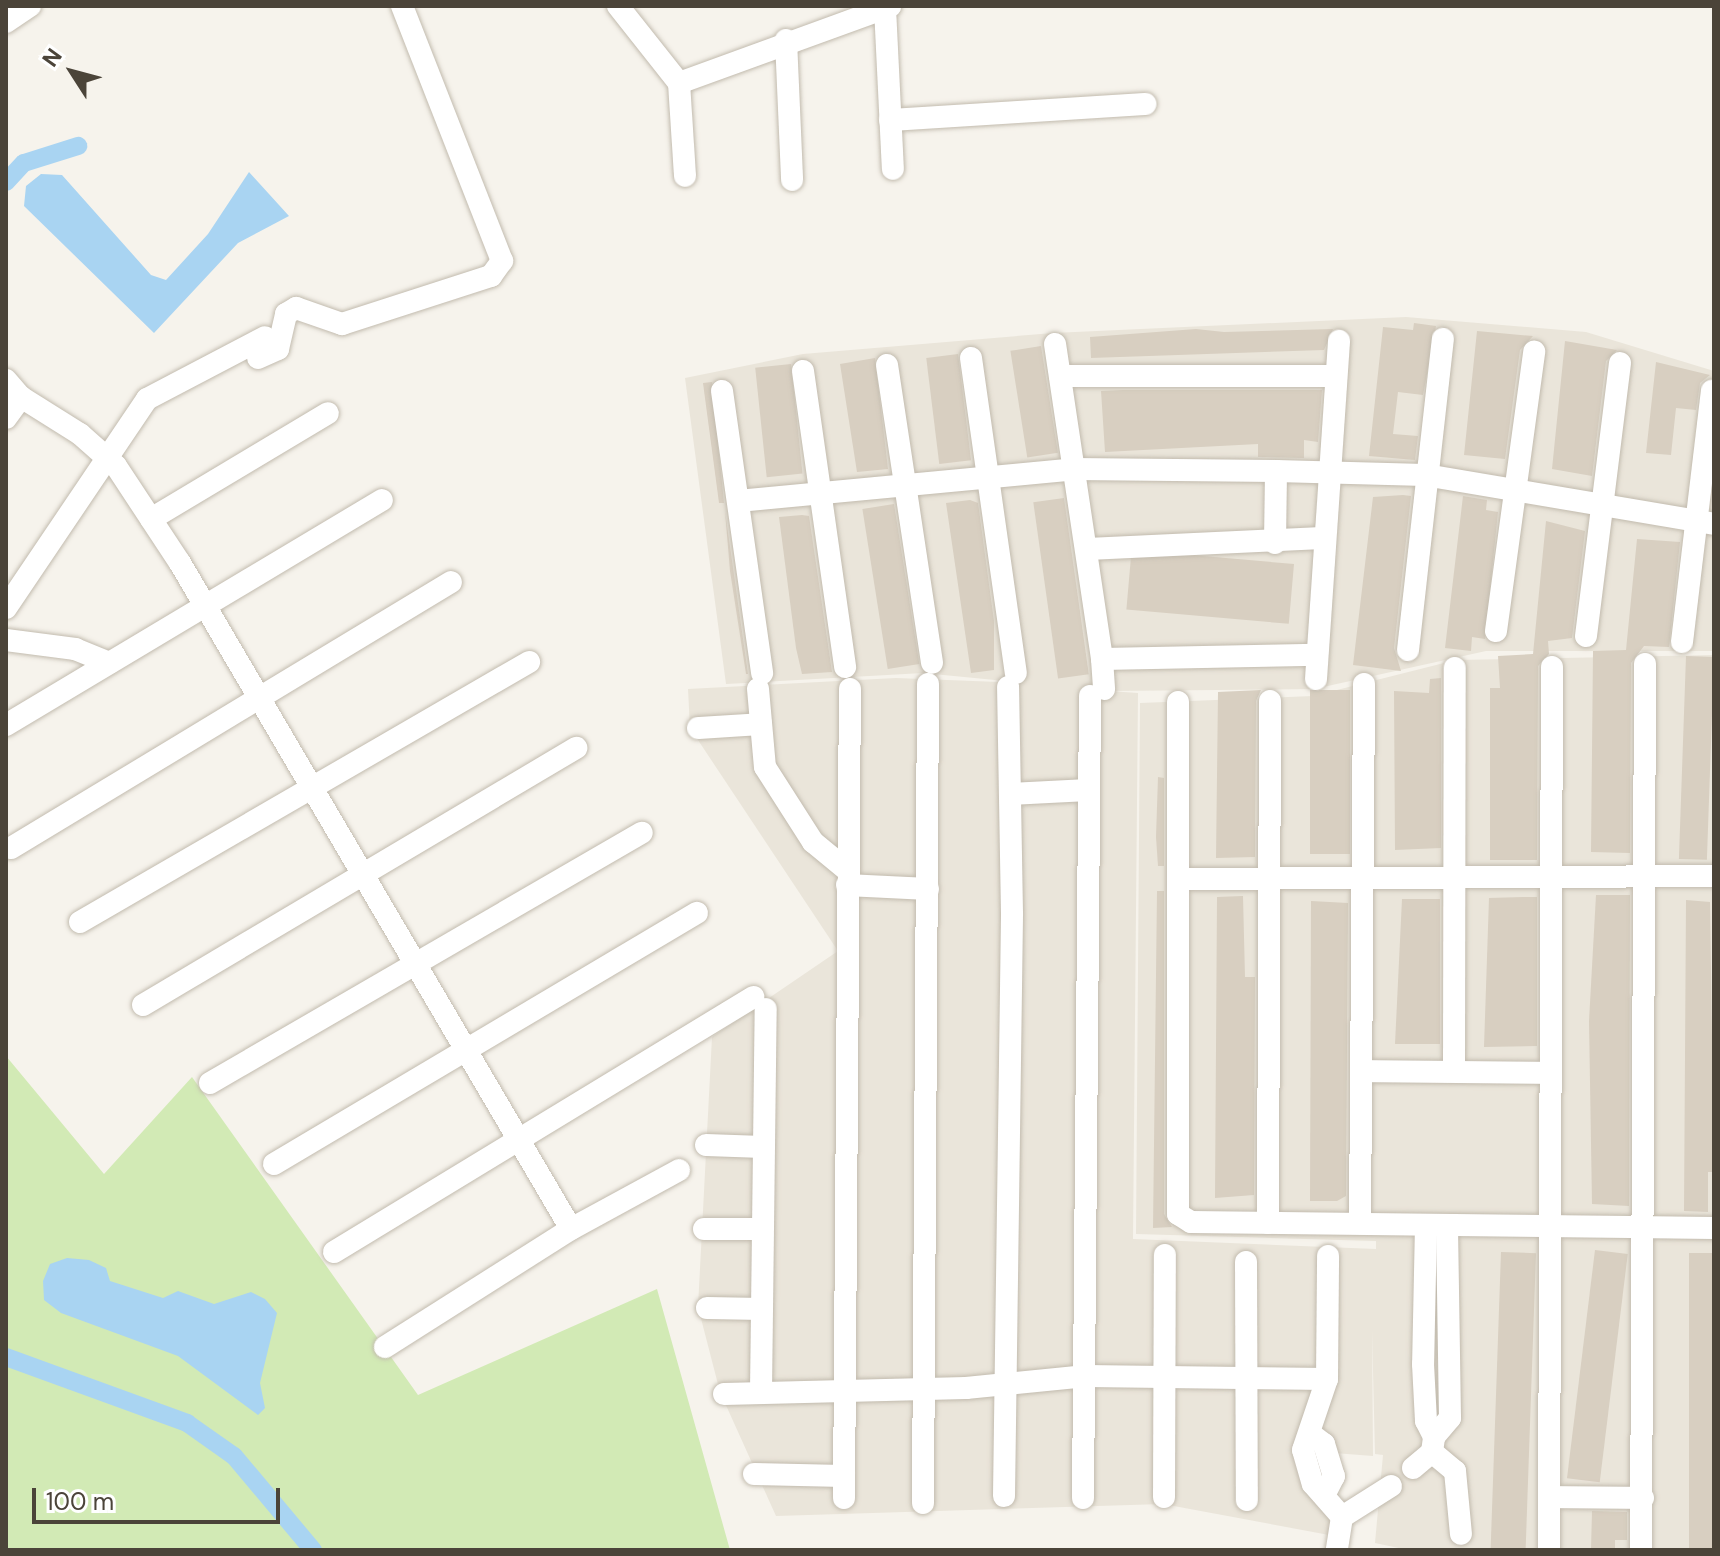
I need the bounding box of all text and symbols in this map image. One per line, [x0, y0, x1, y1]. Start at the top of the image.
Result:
north arrow [32, 32, 112, 112]
text: N [36, 43, 69, 73]
scale bar [36, 1472, 284, 1522]
text: 100 m [46, 1486, 114, 1517]

